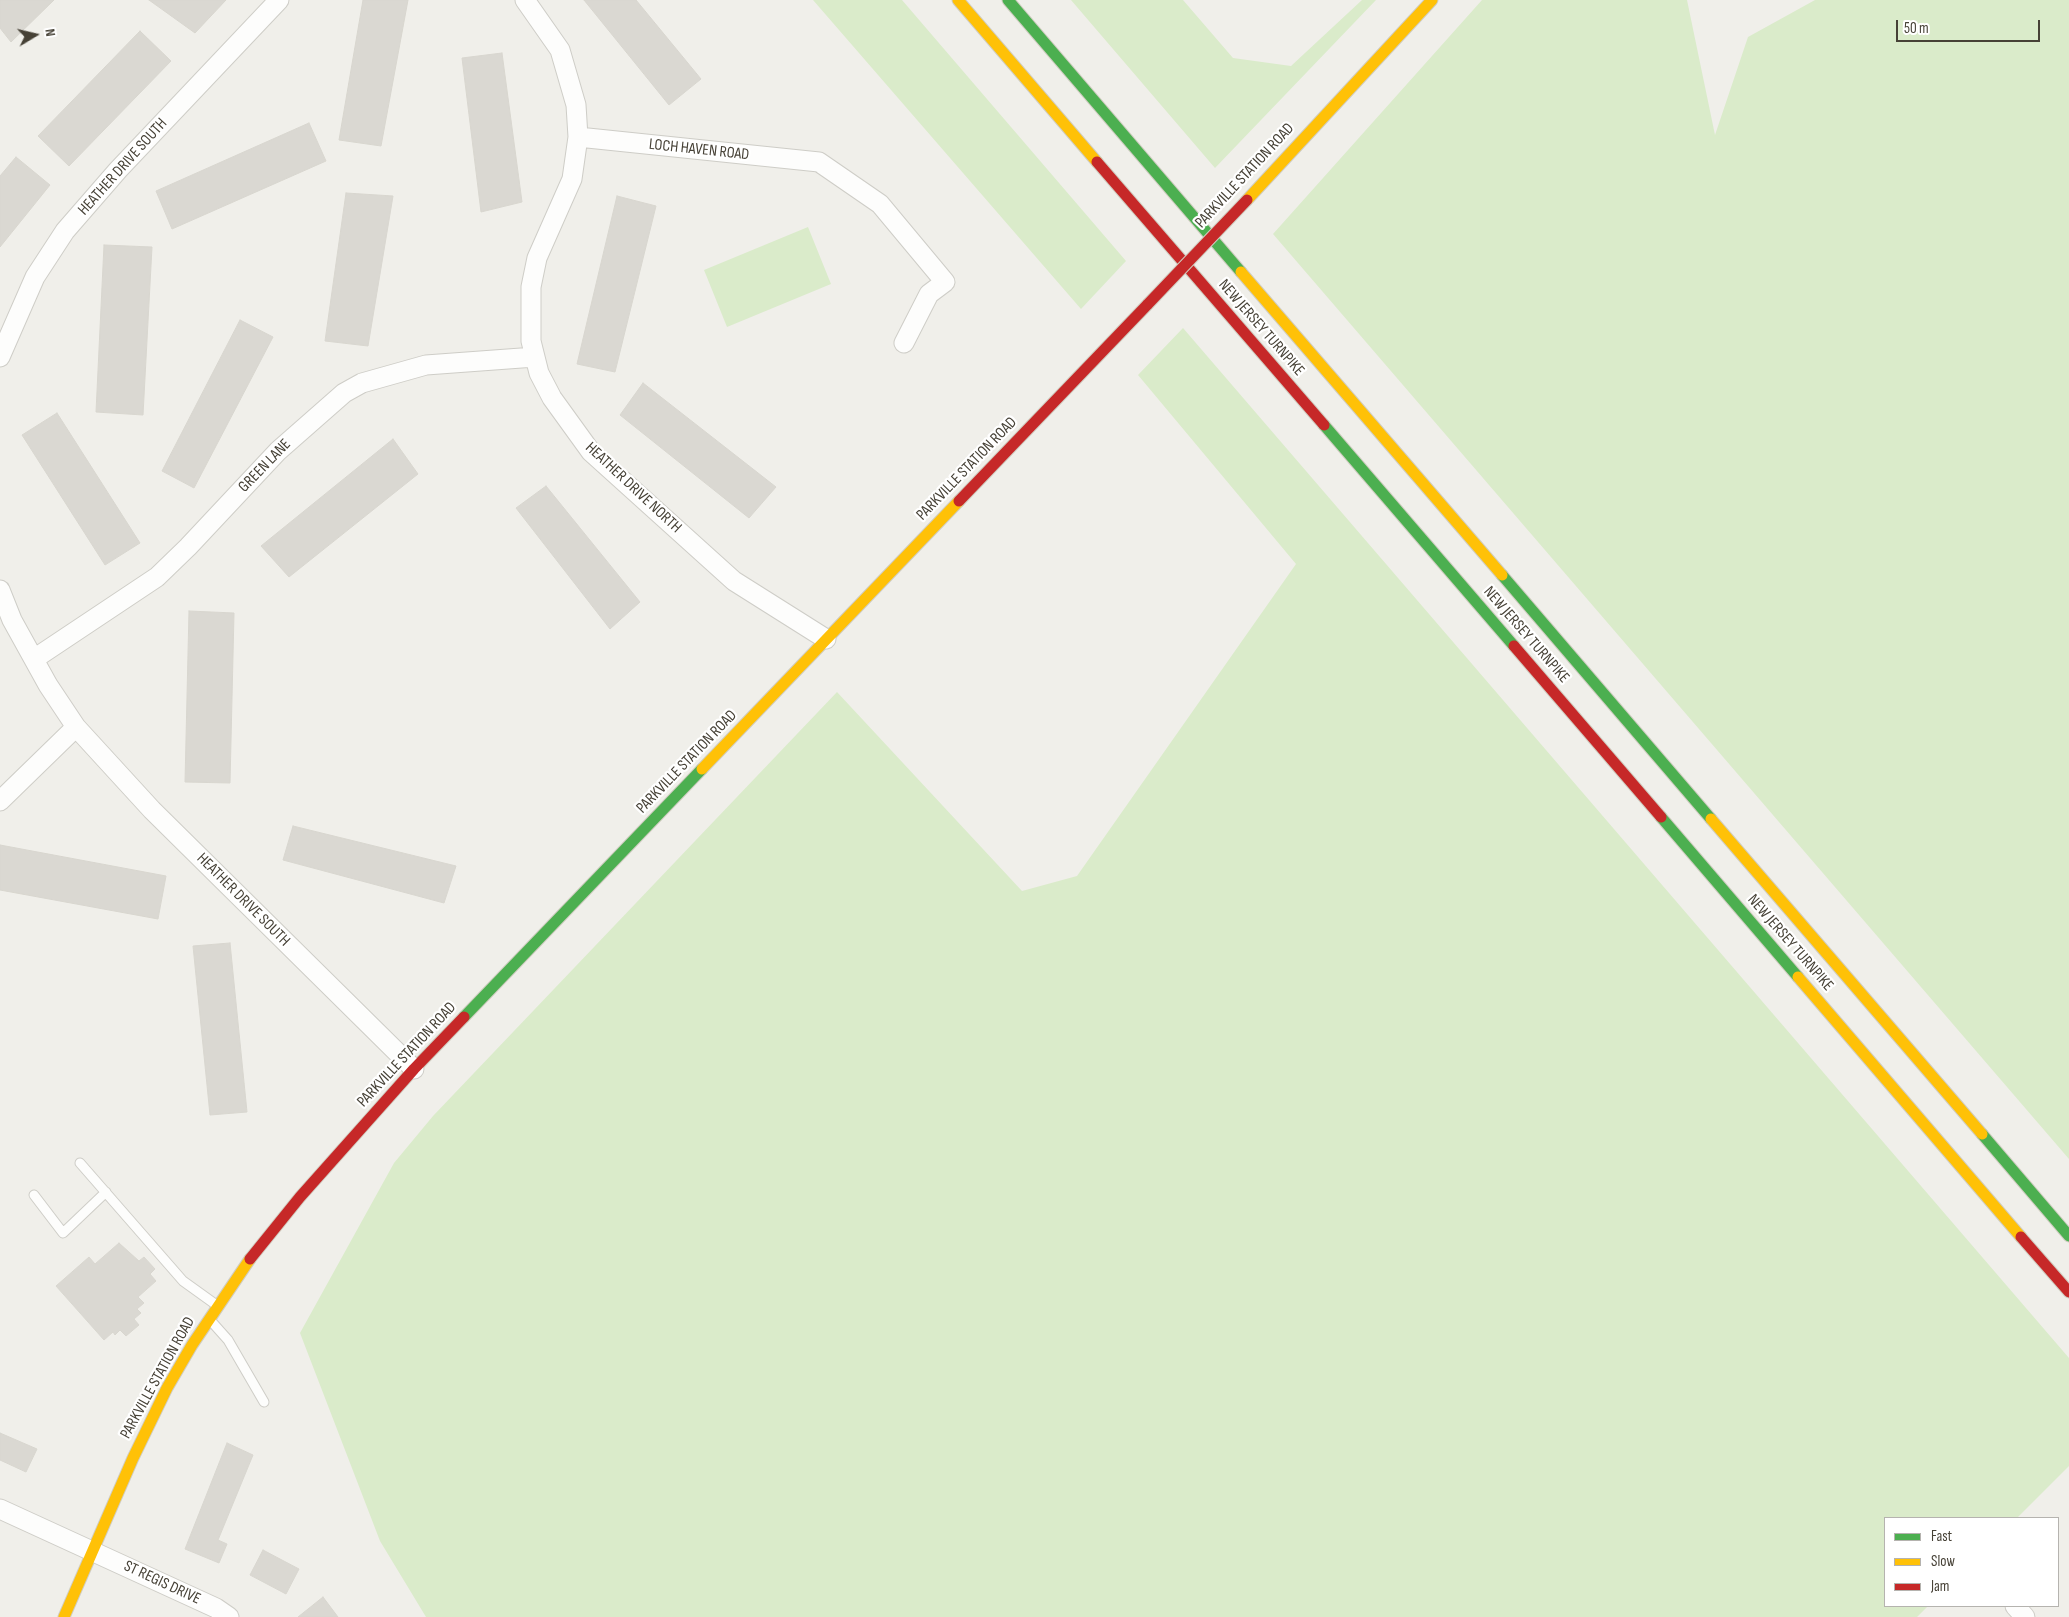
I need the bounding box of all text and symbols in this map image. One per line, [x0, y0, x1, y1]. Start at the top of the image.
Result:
north arrow [10, 10, 60, 60]
scale bar [1899, 10, 2043, 42]
text: 50 m [1904, 19, 1929, 38]
text: N [41, 28, 59, 38]
street label: HEATHER DRIVE SOUTH [74, 114, 172, 220]
street label: PARKVILLE STATION ROAD [1191, 120, 1299, 232]
street label: LOCH HAVEN ROAD [648, 135, 750, 165]
street label: NEW JERSEY TURNPIKE [1214, 276, 1308, 380]
street label: PARKVILLE STATION ROAD [913, 413, 1021, 525]
street label: GREEN LANE [235, 435, 295, 497]
street label: HEATHER DRIVE NORTH [581, 438, 685, 538]
street label: NEW JERSEY TURNPIKE [1479, 583, 1573, 687]
street label: PARKVILLE STATION ROAD [633, 706, 741, 818]
street label: HEATHER DRIVE SOUTH [192, 849, 294, 951]
street label: NEW JERSEY TURNPIKE [1743, 891, 1837, 995]
street label: PARKVILLE STATION ROAD [353, 999, 461, 1111]
street label: PARKVILLE STATION ROAD [117, 1314, 199, 1442]
legend [1884, 1517, 2059, 1607]
text: Fast [1931, 1527, 1952, 1546]
text: Slow [1931, 1552, 1955, 1571]
street label: ST REGIS DRIVE [121, 1557, 203, 1609]
text: Jam [1931, 1577, 1949, 1596]

